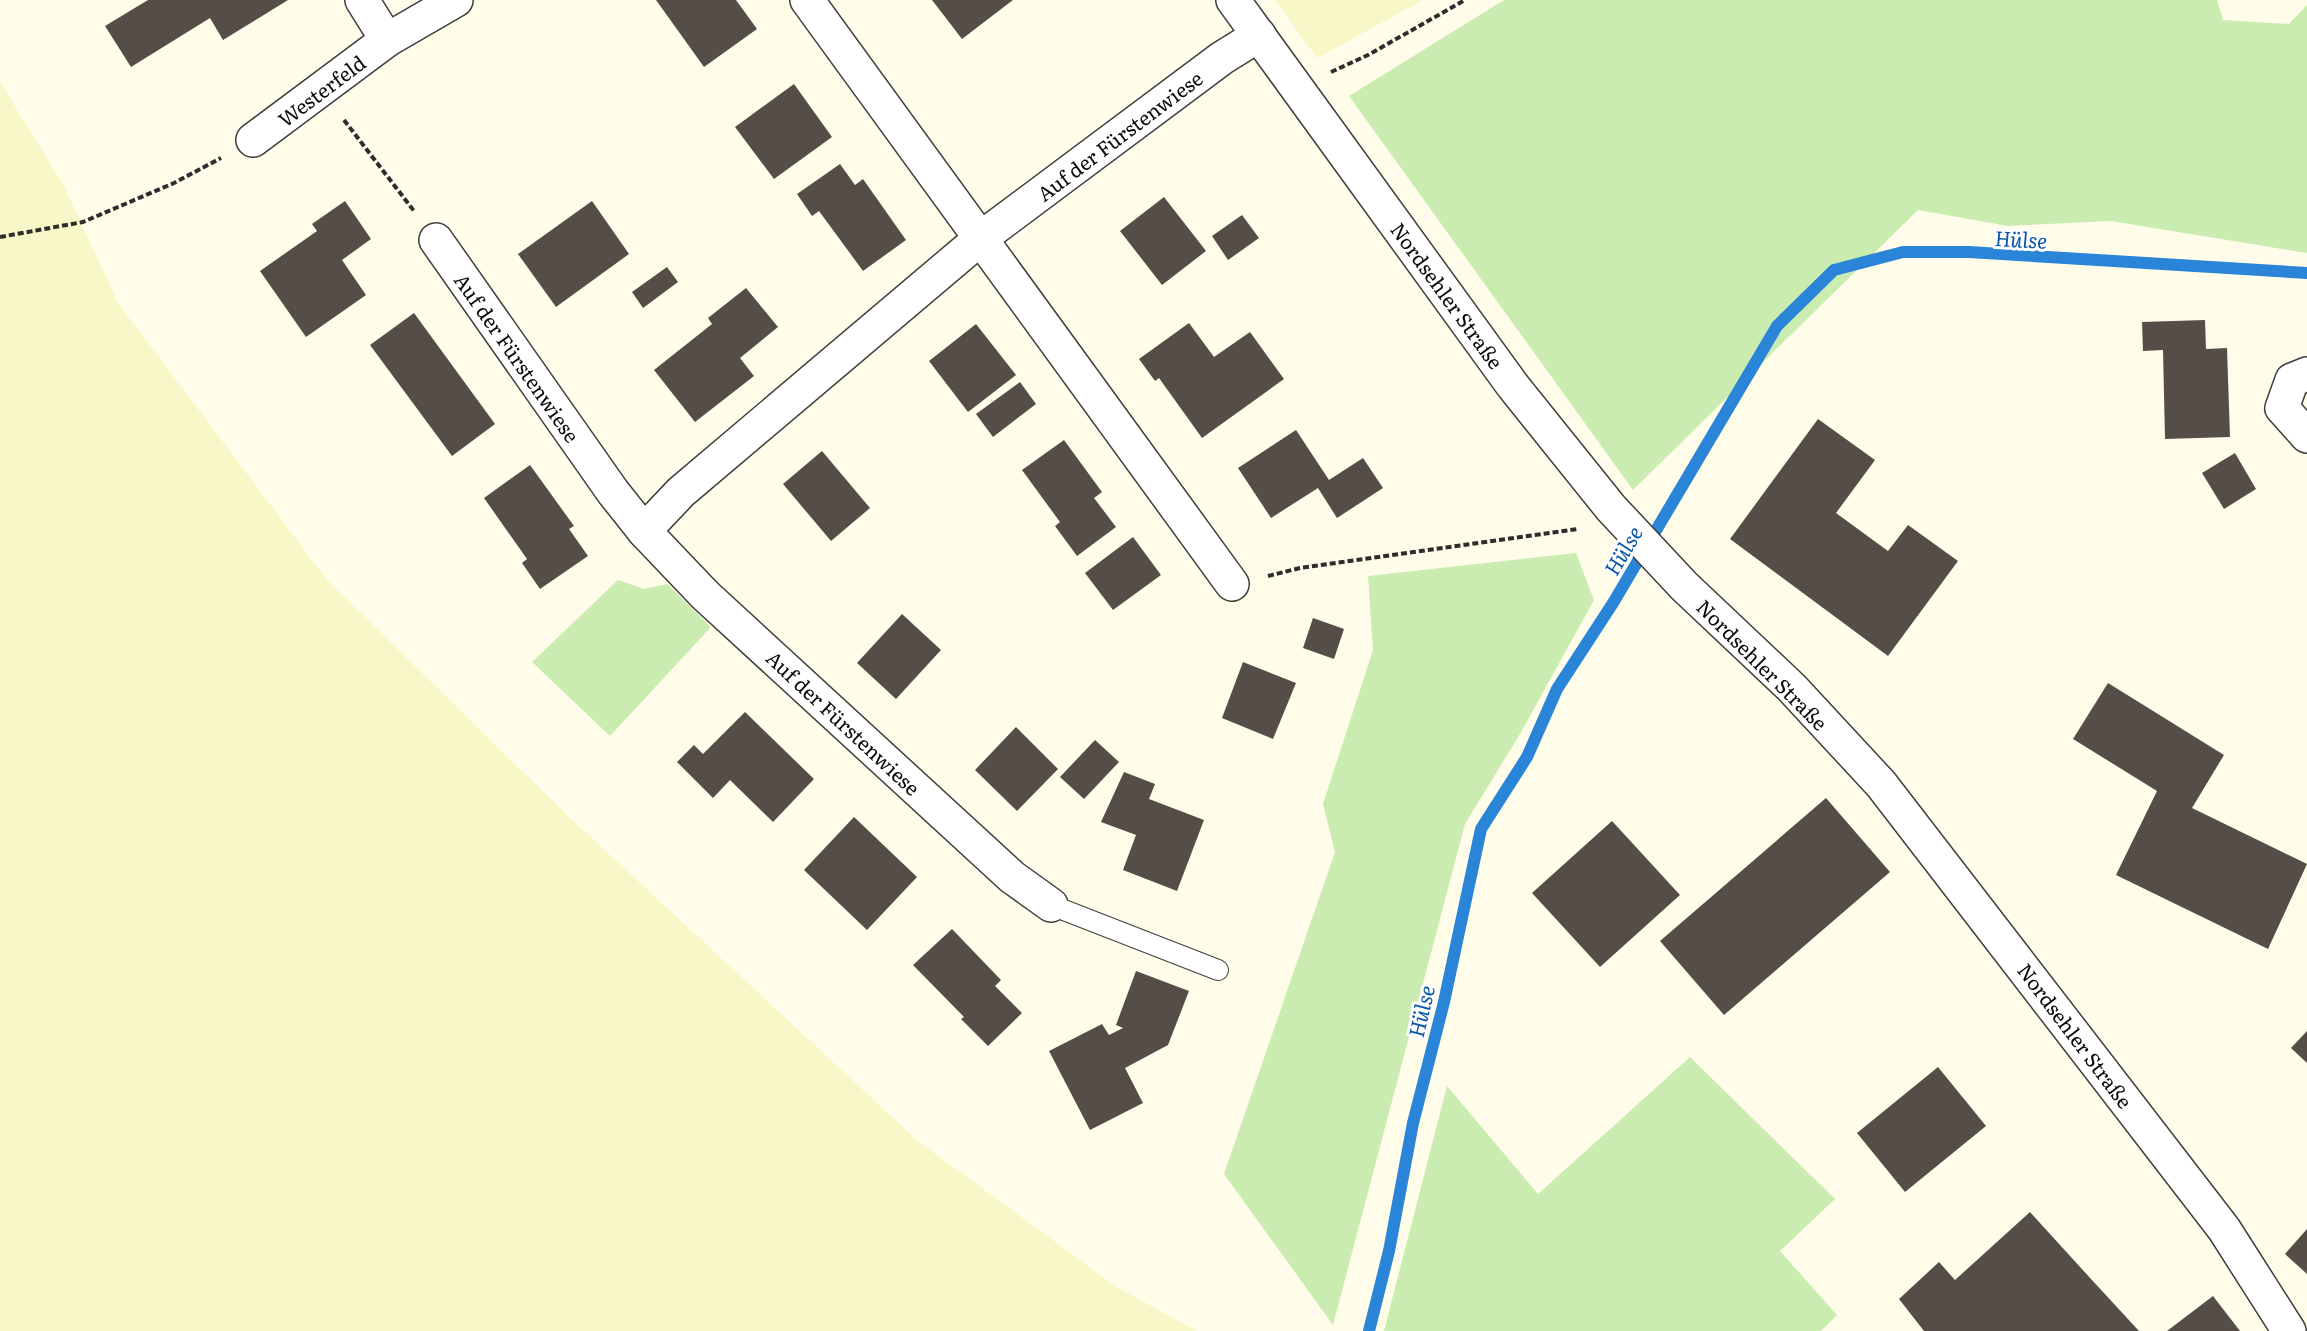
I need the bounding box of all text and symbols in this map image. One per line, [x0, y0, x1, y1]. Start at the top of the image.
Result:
street label: Westerfeld [271, 47, 371, 133]
street label: Auf der Fürstenwiese [1030, 63, 1208, 207]
street label: Nordsehler Straße [1384, 215, 1512, 375]
water label: Hülse [1994, 221, 2048, 255]
street label: Auf der Fürstenwiese [448, 266, 588, 448]
water label: Hülse [1595, 519, 1649, 581]
street label: Nordsehler Straße [1691, 592, 1835, 736]
street label: Auf der Fürstenwiese [760, 643, 928, 801]
street label: Nordsehler Straße [2011, 956, 2141, 1114]
water label: Hülse [1399, 982, 1441, 1040]

